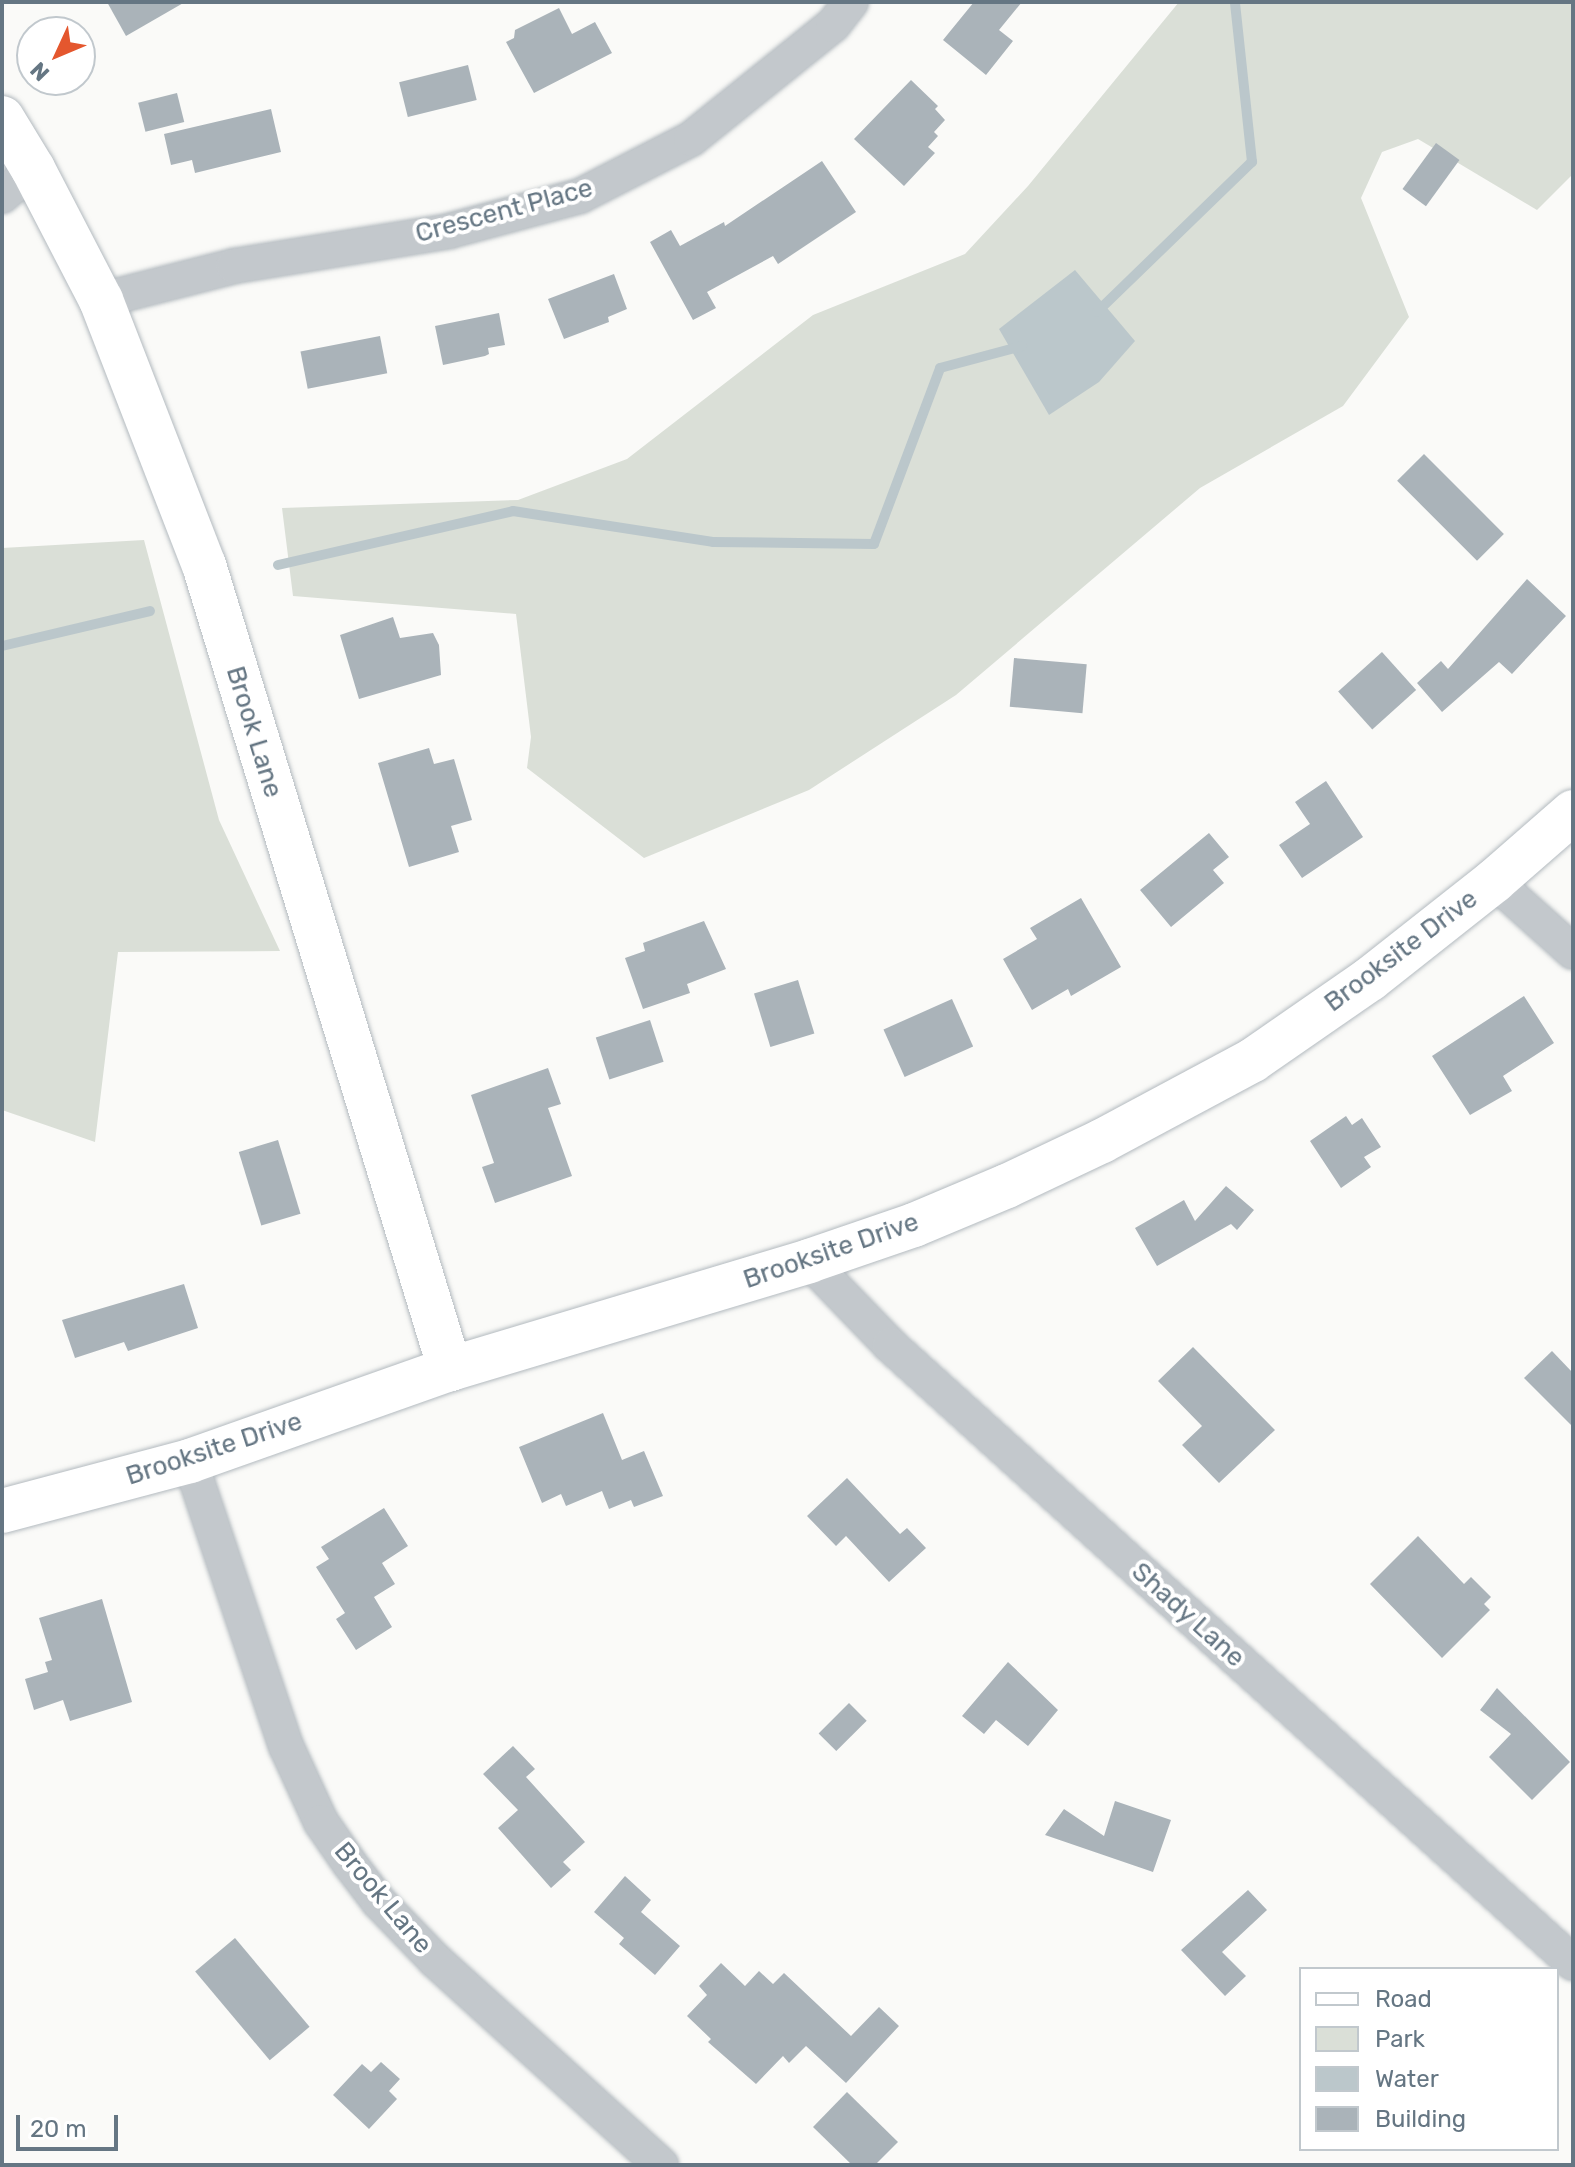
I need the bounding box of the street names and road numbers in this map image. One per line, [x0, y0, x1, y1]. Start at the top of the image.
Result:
street label: Crescent Place [412, 172, 596, 250]
street label: Brook Lane [219, 662, 289, 802]
street label: Brooksite Drive [1318, 883, 1484, 1019]
street label: Brooksite Drive [739, 1206, 923, 1296]
street label: Brooksite Drive [122, 1406, 306, 1492]
street label: Shady Lane [1125, 1556, 1251, 1674]
street label: Brook Lane [327, 1836, 439, 1960]

